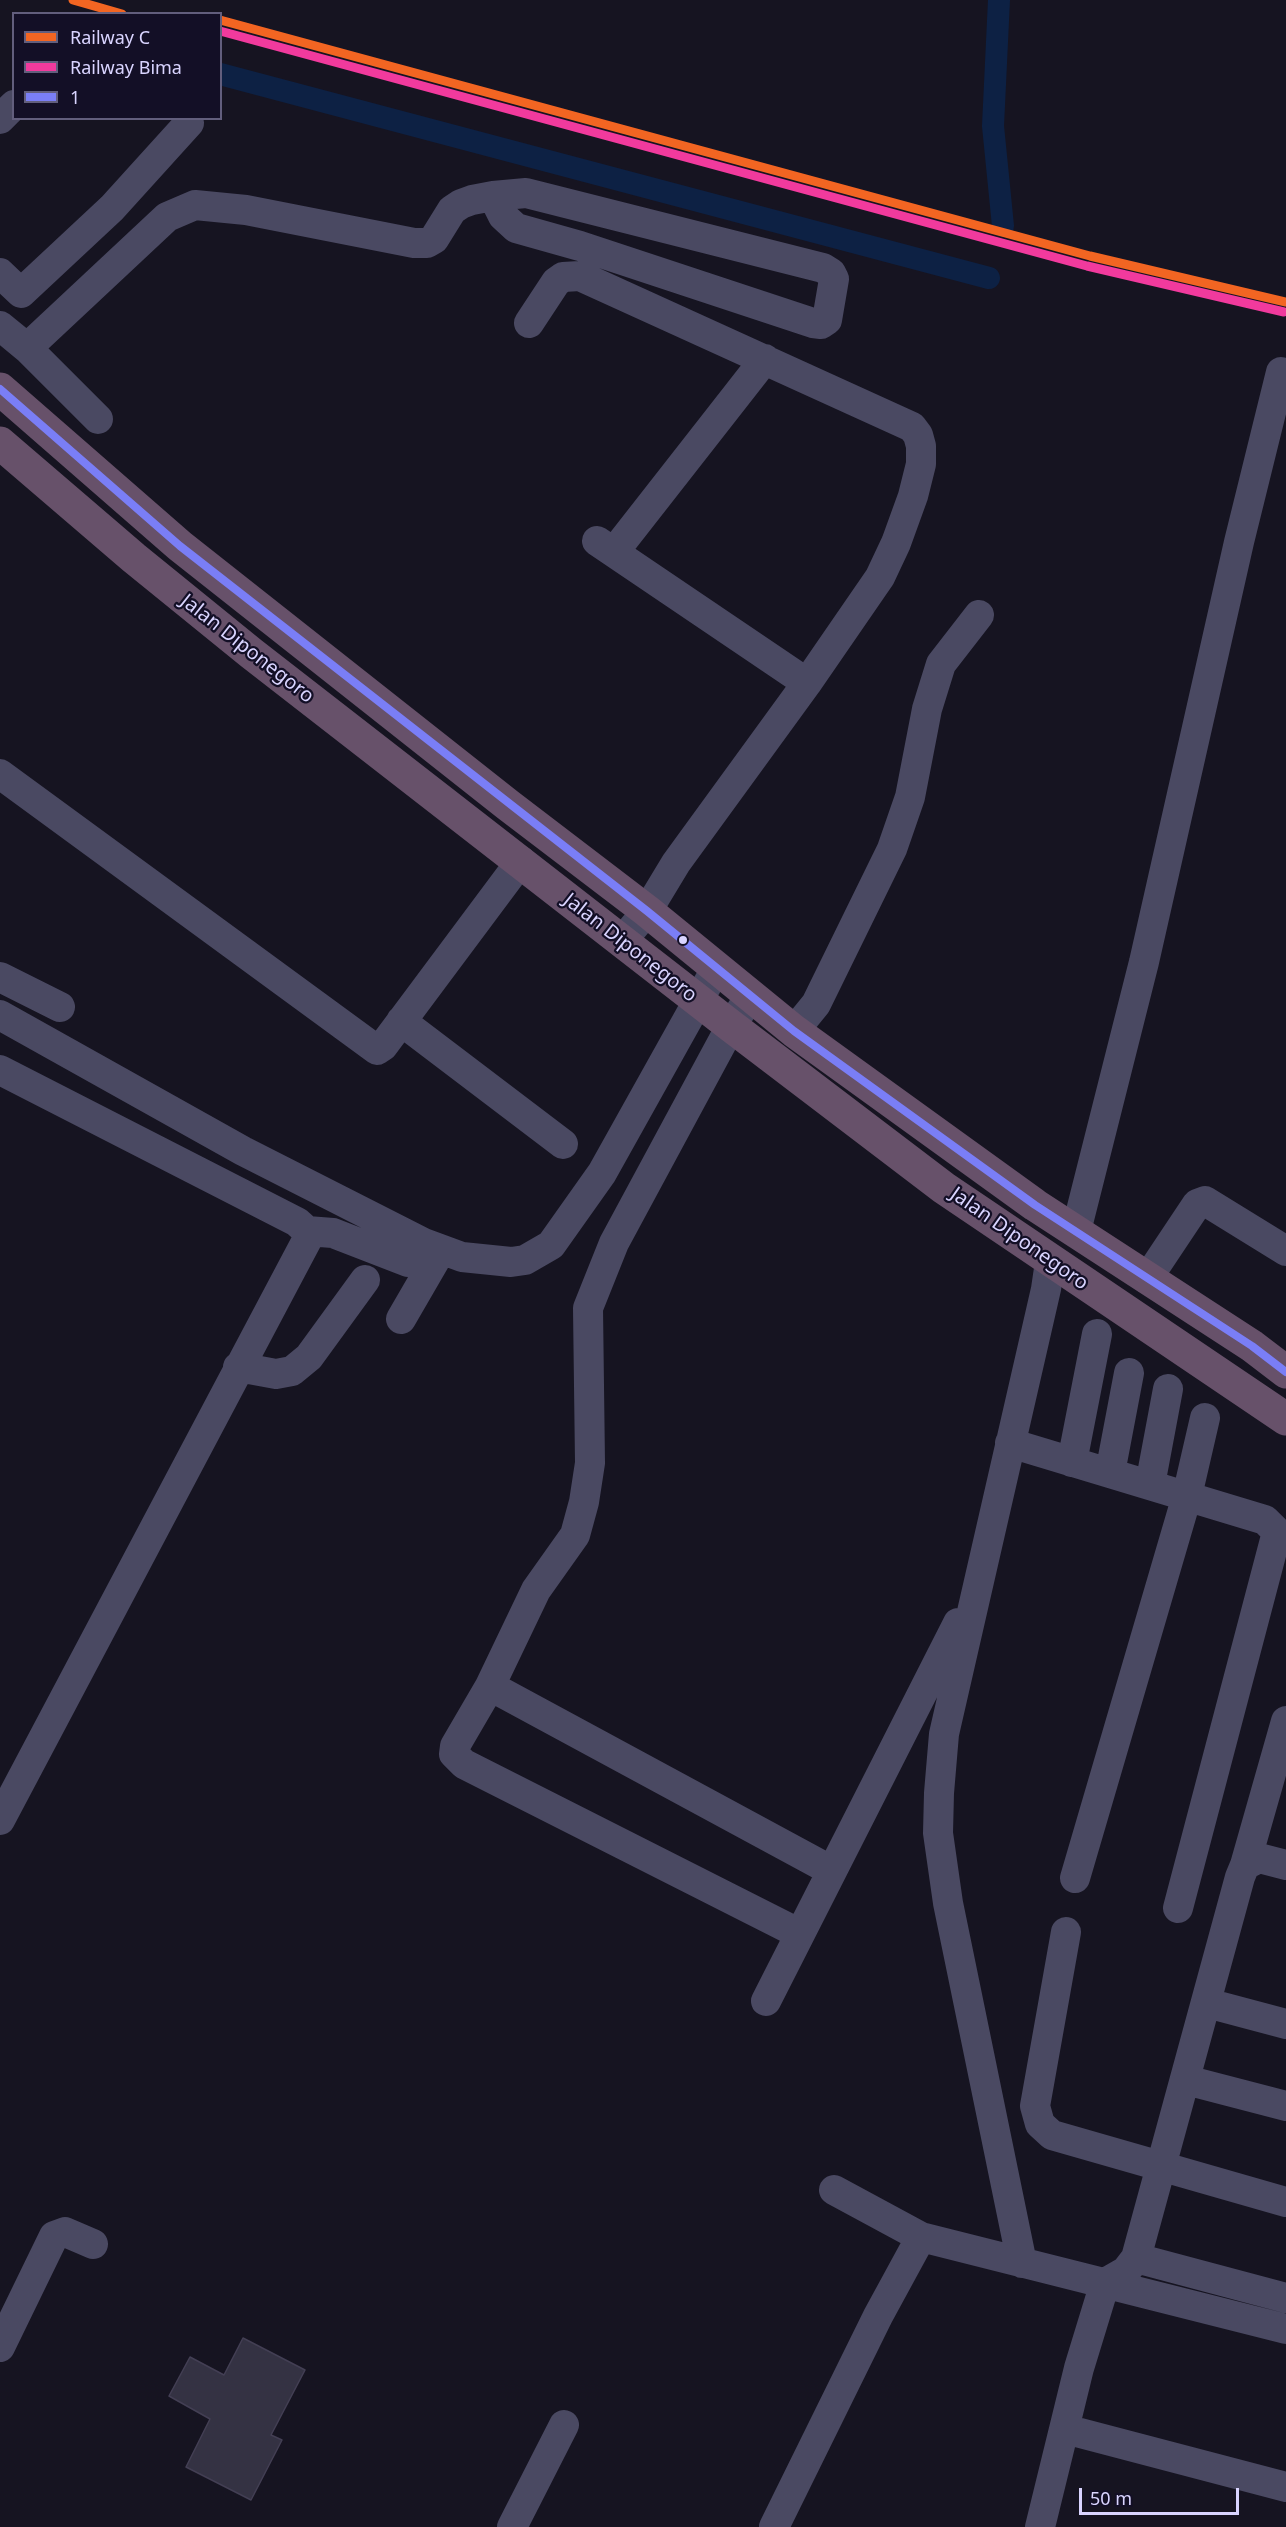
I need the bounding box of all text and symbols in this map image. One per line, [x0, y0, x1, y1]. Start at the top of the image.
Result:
legend [12, 12, 222, 120]
text: Railway C [70, 25, 150, 49]
text: Railway Bima [70, 55, 182, 79]
text: 1 [70, 85, 80, 109]
street label: Jalan Diponegoro [175, 589, 319, 709]
street label: Jalan Diponegoro [558, 888, 702, 1008]
unlabelled marker [677, 934, 689, 946]
street label: Jalan Diponegoro [945, 1182, 1093, 1296]
scale bar [1082, 2476, 1242, 2514]
text: 50 m [1090, 2486, 1132, 2510]

